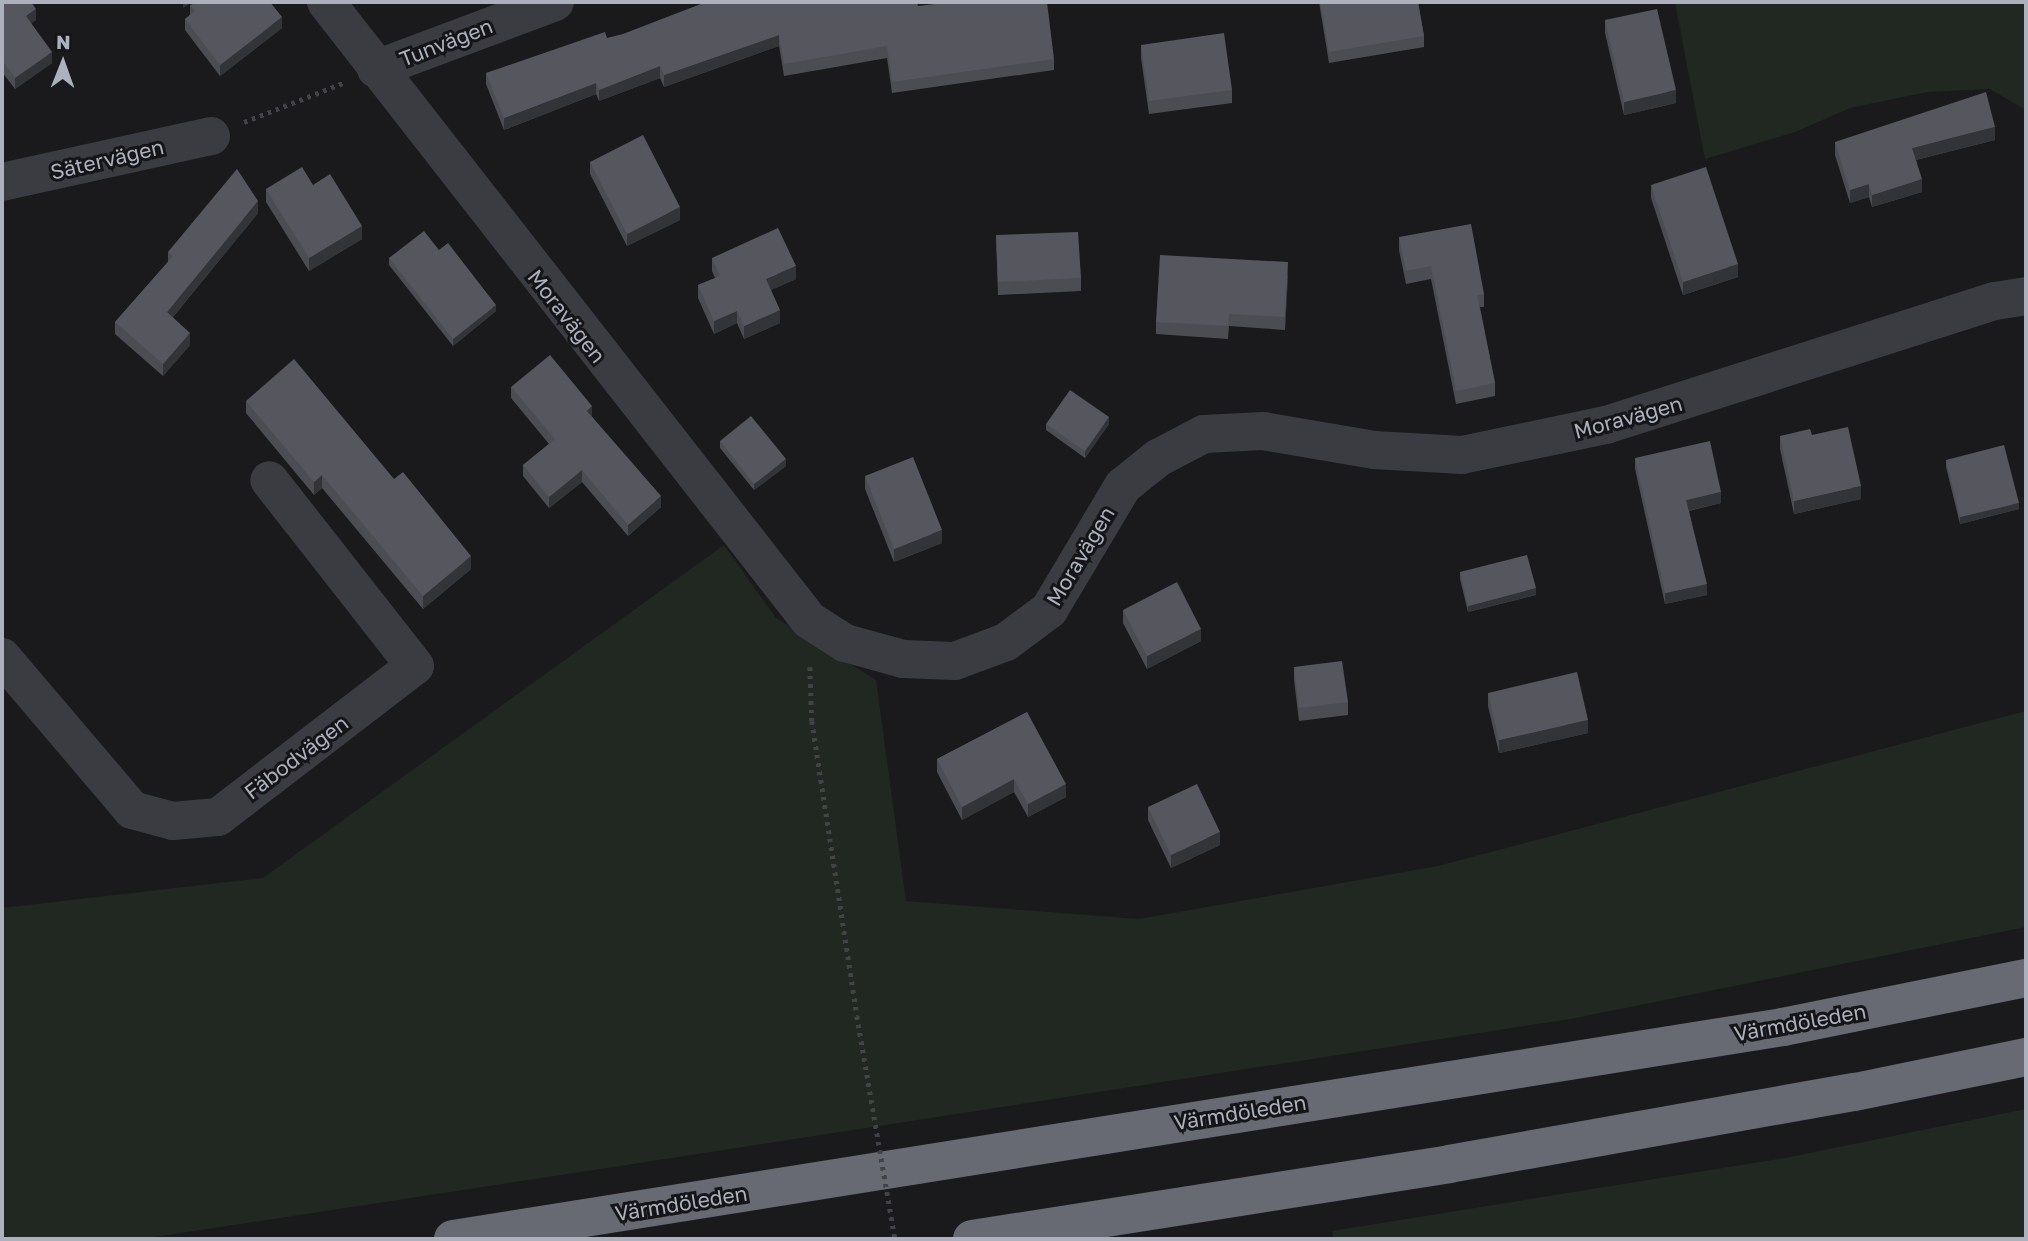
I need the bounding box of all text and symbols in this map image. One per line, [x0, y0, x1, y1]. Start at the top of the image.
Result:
street label: Tunvägen [396, 13, 496, 71]
north arrow [28, 28, 98, 98]
text: N [56, 30, 71, 53]
street label: Sätervägen [48, 134, 166, 184]
street label: Moravägen [523, 264, 611, 368]
street label: Moravägen [1571, 390, 1685, 444]
street label: Moravägen [1041, 502, 1119, 610]
street label: Fäbodvägen [239, 710, 353, 804]
street label: Värmdöleden [1732, 998, 1868, 1046]
street label: Värmdöleden [1172, 1089, 1308, 1135]
street label: Värmdöleden [613, 1180, 749, 1226]

